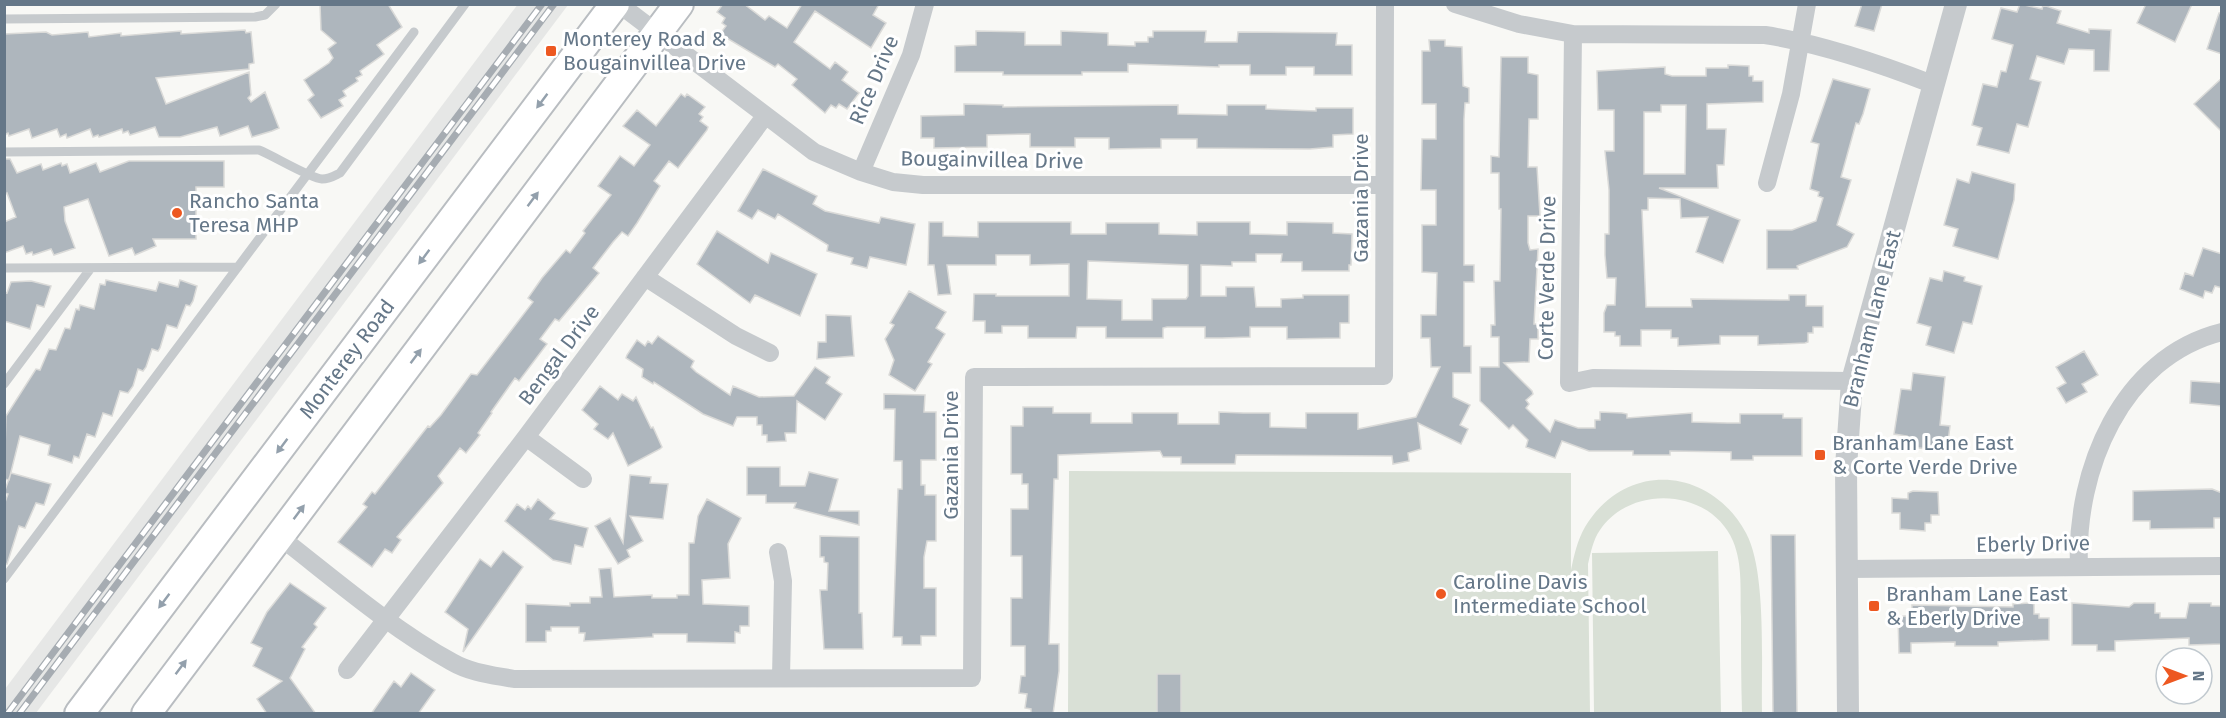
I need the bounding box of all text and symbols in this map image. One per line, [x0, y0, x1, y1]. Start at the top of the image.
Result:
place label: Monterey Road & Bougainvillea Drive [563, 26, 746, 76]
street label: Rice Drive [844, 31, 904, 129]
marker: Monterey Road & Bougainvillea Drive [544, 44, 558, 58]
one-way arrow [536, 93, 548, 109]
street label: Gazania Drive [1348, 133, 1374, 263]
street label: Bougainvillea Drive [900, 145, 1084, 175]
place label: Rancho Santa Teresa MHP [189, 188, 319, 238]
one-way arrow [527, 192, 539, 208]
street label: Corte Verde Drive [1533, 195, 1561, 361]
marker: Rancho Santa Teresa MHP [170, 206, 184, 220]
street label: Branham Lane East [1837, 227, 1907, 410]
one-way arrow [419, 249, 431, 264]
street label: Monterey Road [294, 294, 400, 424]
street label: Bengal Drive [513, 300, 605, 410]
one-way arrow [410, 348, 422, 364]
street label: Gazania Drive [938, 390, 964, 520]
place label: Branham Lane East & Corte Verde Drive [1832, 430, 2018, 480]
one-way arrow [275, 438, 288, 454]
marker: Branham Lane East & Corte Verde Drive [1813, 448, 1827, 462]
one-way arrow [293, 504, 305, 520]
street label: Eberly Drive [1976, 530, 2090, 558]
place label: Caroline Davis Intermediate School [1453, 569, 1646, 619]
place label: Branham Lane East & Eberly Drive [1886, 581, 2068, 631]
marker: Caroline Davis Intermediate School [1434, 587, 1448, 601]
one-way arrow [158, 593, 170, 609]
marker: Branham Lane East & Eberly Drive [1867, 599, 1881, 613]
north arrow [2154, 646, 2214, 706]
one-way arrow [175, 659, 188, 675]
text: N [2189, 671, 2208, 681]

